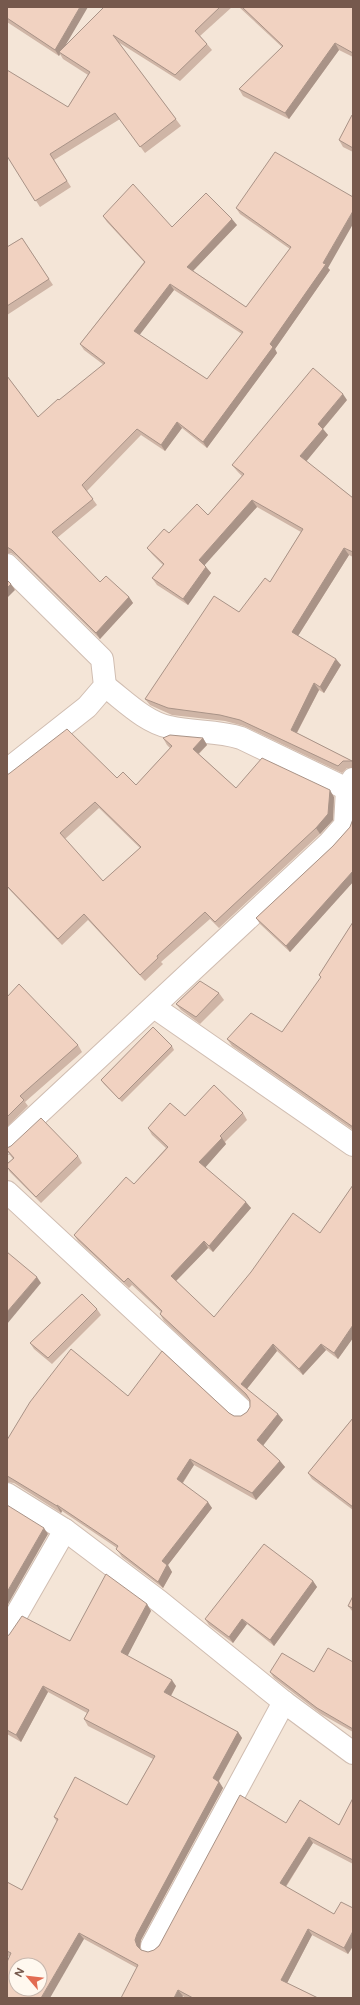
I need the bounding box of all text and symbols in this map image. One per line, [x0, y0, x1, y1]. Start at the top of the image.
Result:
north arrow [8, 1957, 48, 1997]
text: N [12, 1966, 27, 1979]

